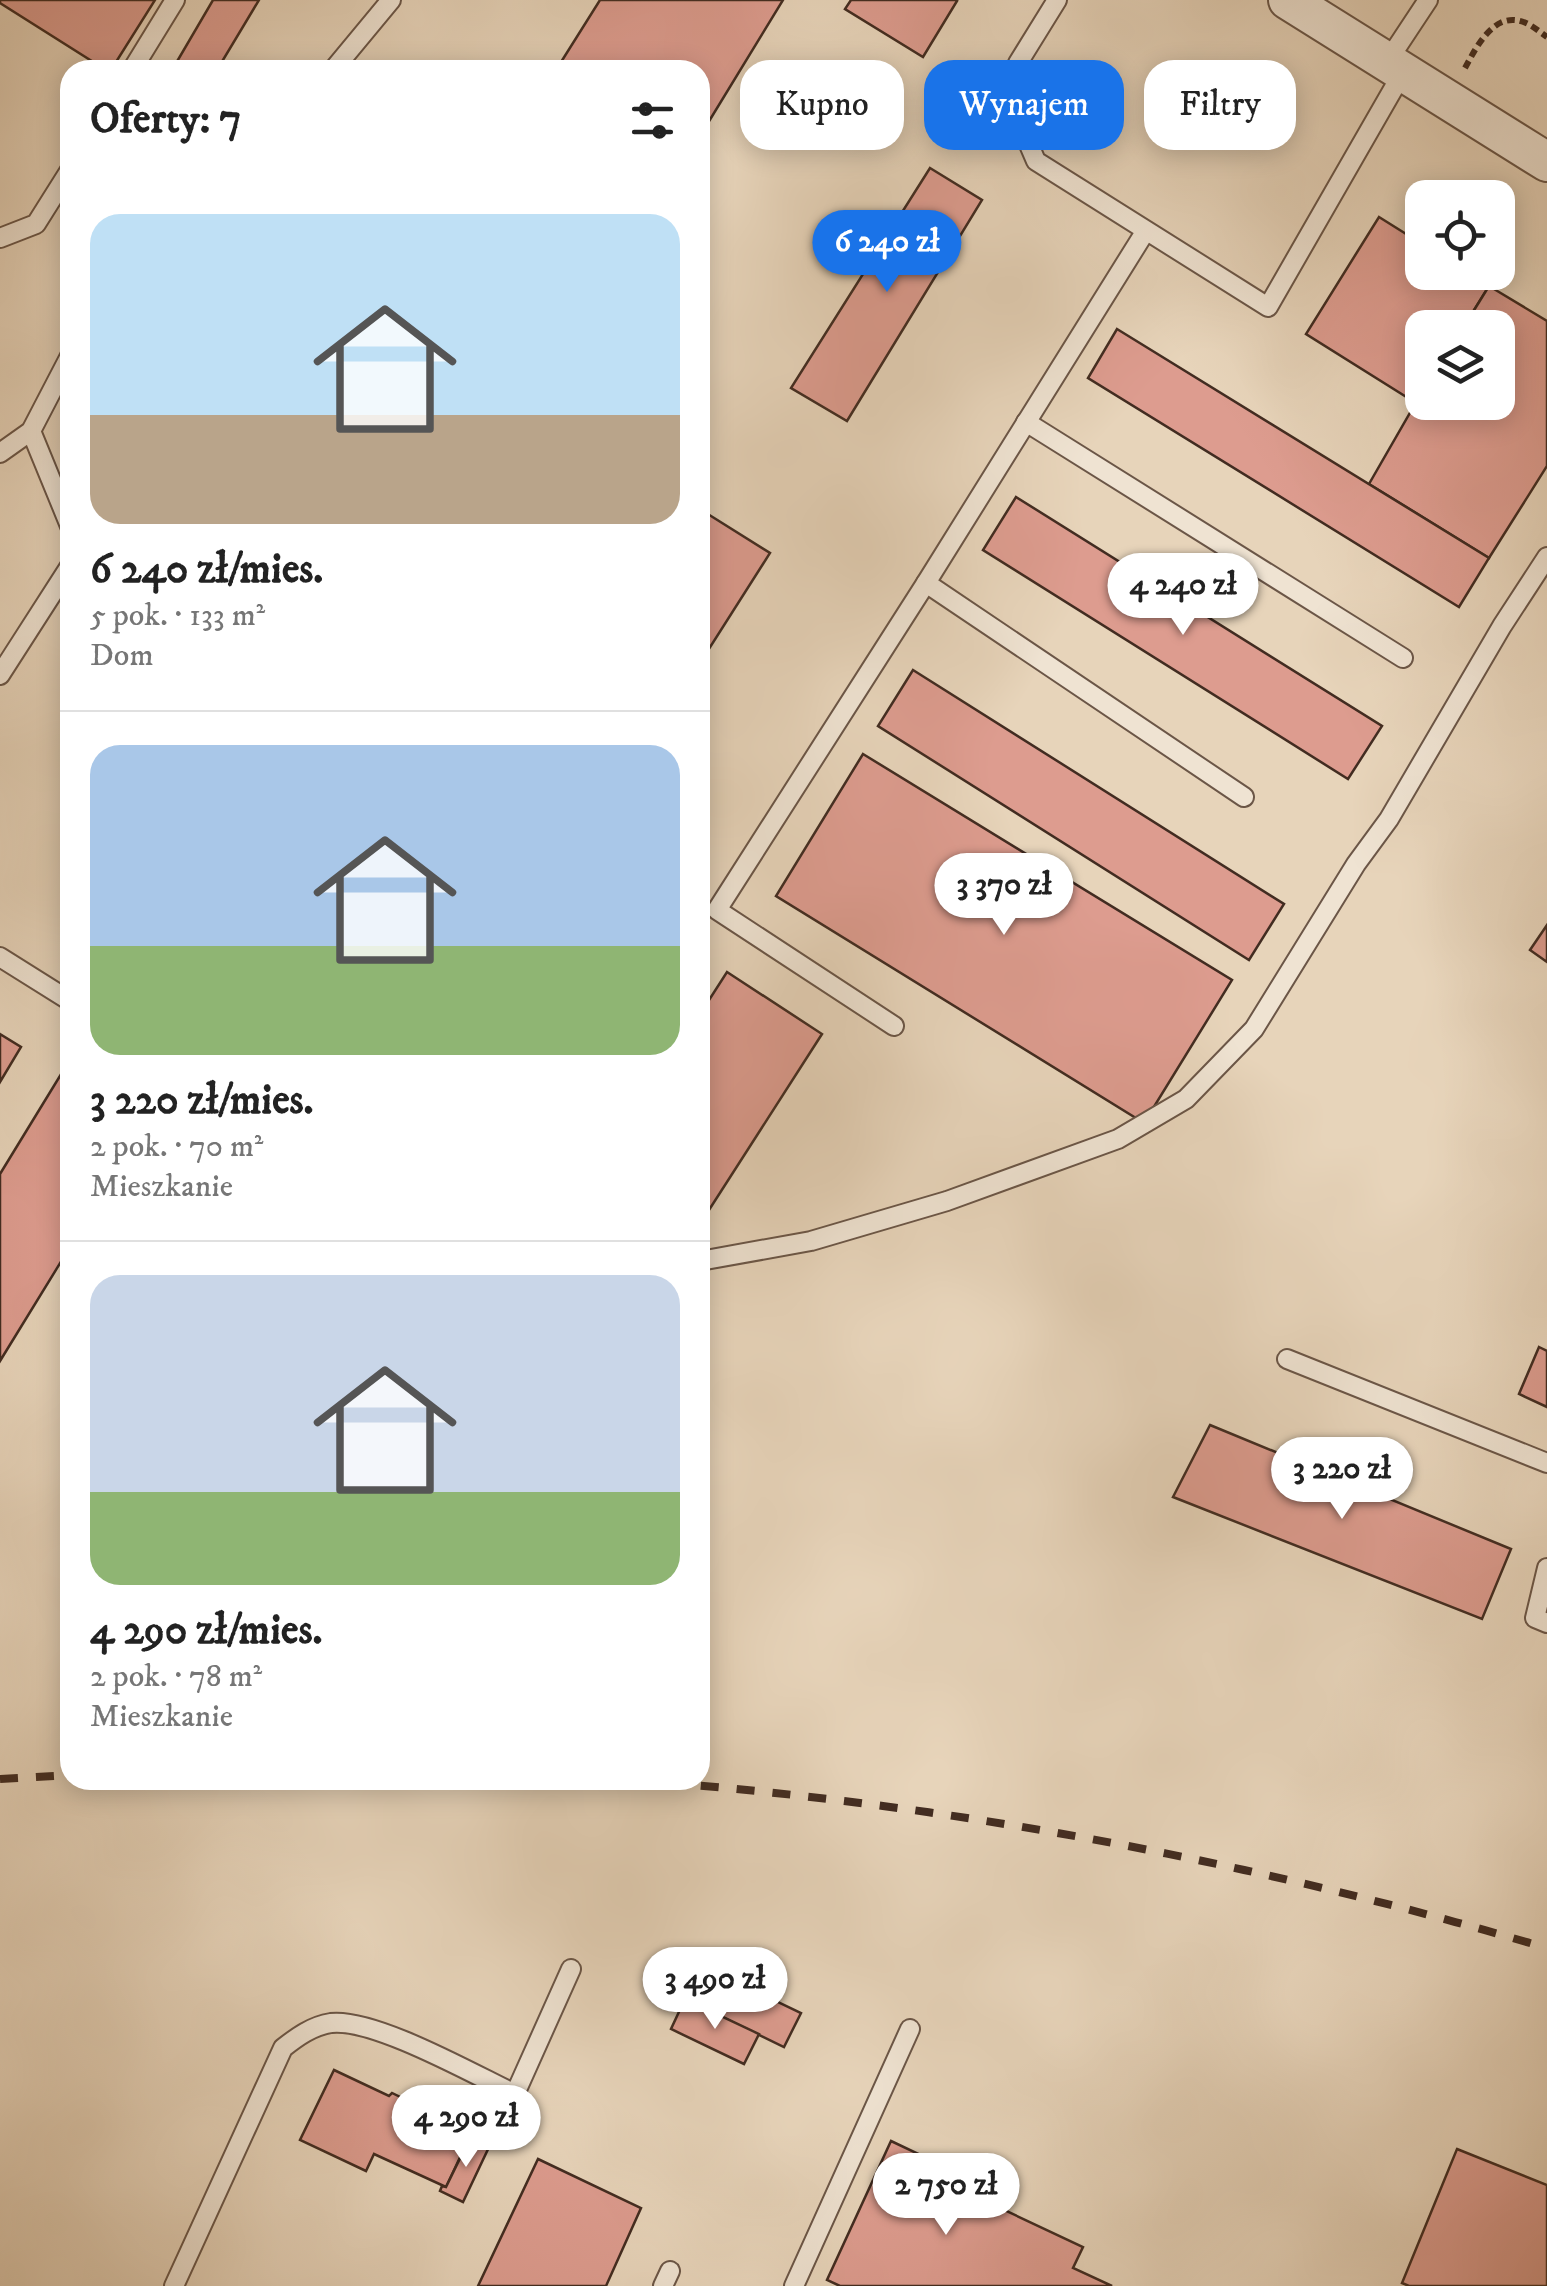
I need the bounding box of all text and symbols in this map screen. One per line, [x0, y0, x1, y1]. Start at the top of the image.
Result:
chip: Kupno [740, 60, 904, 150]
chip: Wynajem [924, 60, 1124, 150]
chip: Filtry [1144, 60, 1296, 150]
icon: filters [625, 93, 680, 148]
text: Oferty: 7 [90, 94, 241, 146]
map controls [1405, 180, 1515, 420]
button: locate [1405, 180, 1515, 290]
pin: 6 240 zł [784, 210, 990, 295]
text: 6 240 zł [834, 222, 940, 262]
icon: home [295, 279, 475, 459]
button: layers [1405, 310, 1515, 420]
text: 6 240 zł/mies. [90, 544, 323, 596]
pin: 4 240 zł [1080, 553, 1286, 638]
text: 4 240 zł [1130, 565, 1236, 605]
text: 5 pok. · 133 m² [90, 596, 265, 636]
text: Dom [90, 636, 153, 676]
icon: home [295, 810, 475, 990]
pin: 3 370 zł [901, 853, 1107, 938]
text: 3 370 zł [956, 865, 1052, 905]
text: 3 220 zł/mies. [90, 1075, 314, 1127]
text: 2 pok. · 70 m² [90, 1127, 263, 1167]
text: Mieszkanie [90, 1167, 233, 1207]
icon: home [295, 1340, 475, 1520]
pin: 3 220 zł [1239, 1437, 1445, 1522]
text: 3 220 zł [1293, 1449, 1391, 1489]
text: 4 290 zł/mies. [90, 1605, 322, 1657]
text: 2 pok. · 78 m² [90, 1657, 262, 1697]
text: Mieszkanie [90, 1697, 233, 1737]
pin: 3 490 zł [612, 1947, 818, 2032]
text: 3 490 zł [665, 1959, 765, 1999]
pin: 4 290 zł [363, 2085, 569, 2170]
text: 4 290 zł [414, 2097, 518, 2137]
pin: 2 750 zł [843, 2153, 1049, 2238]
text: 2 750 zł [895, 2165, 997, 2205]

